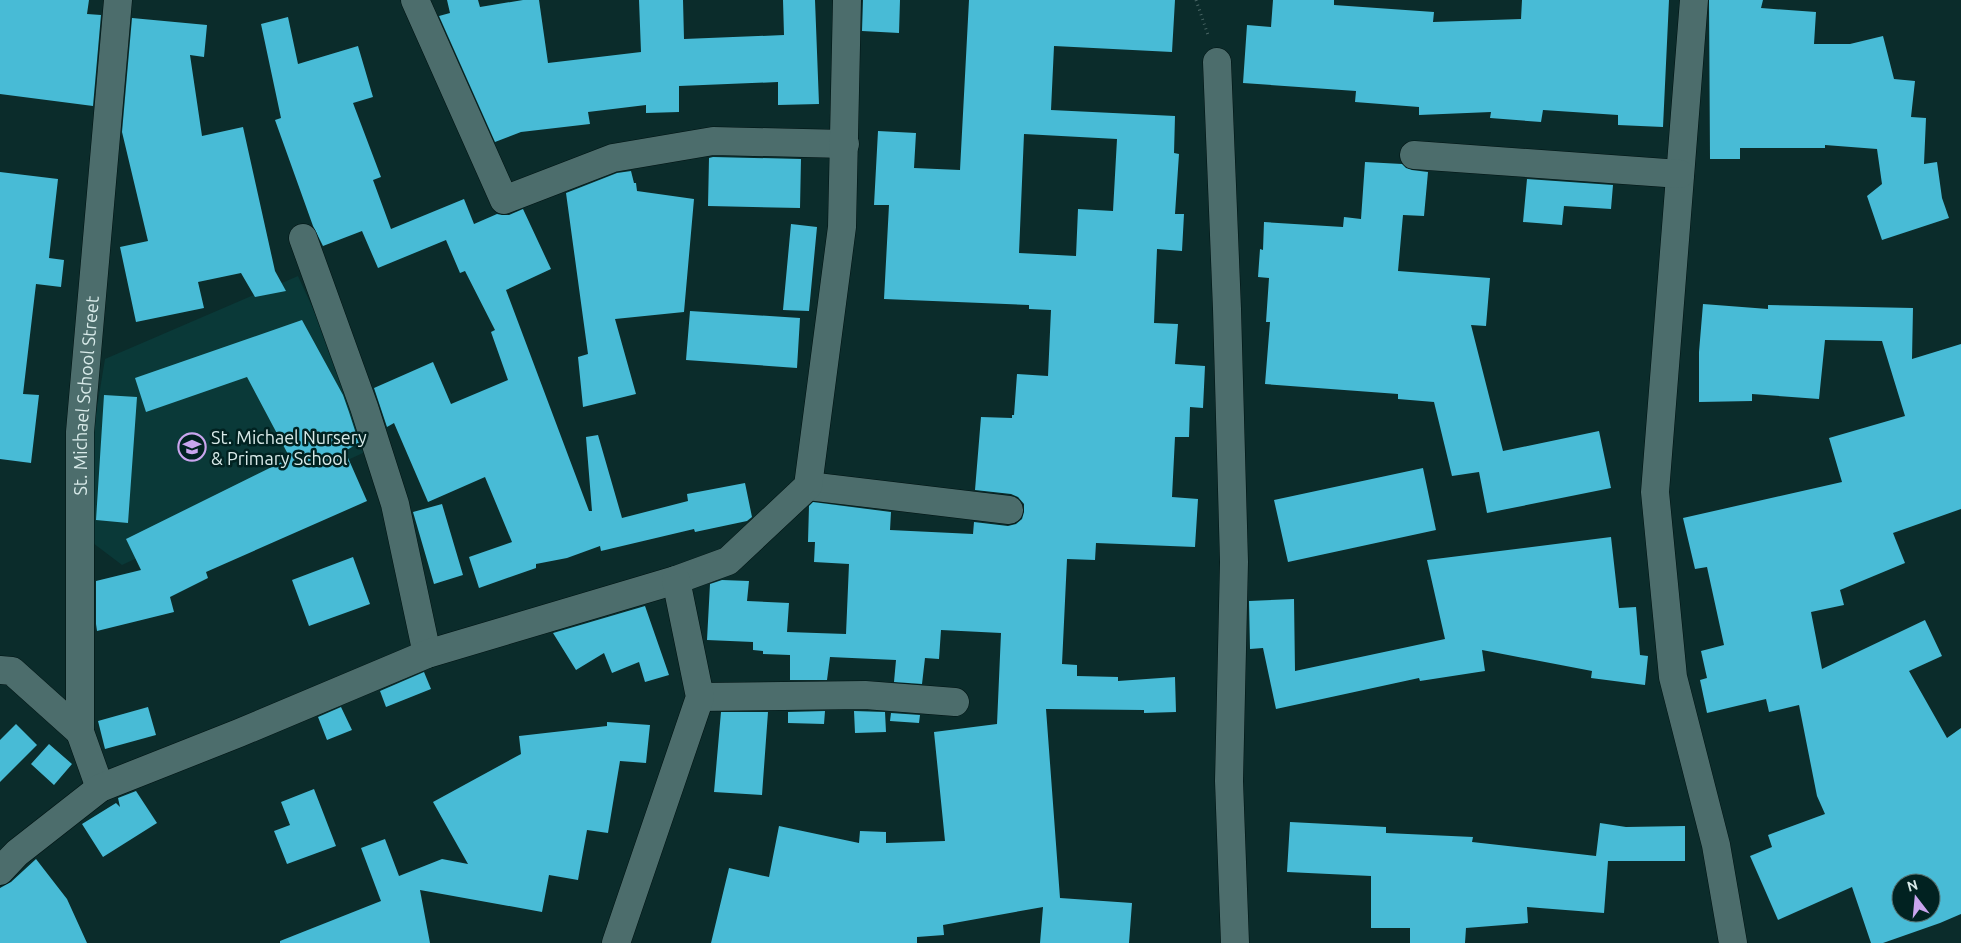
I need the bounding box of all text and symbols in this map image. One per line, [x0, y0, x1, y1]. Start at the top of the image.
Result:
street label: St. Michael School Street [70, 295, 102, 496]
place label: St. Michael Nursery & Primary School [211, 427, 367, 468]
school or university icon: St. Michael Nursery & Primary School [177, 432, 207, 462]
north arrow [1891, 873, 1941, 923]
text: N [1905, 876, 1920, 895]

